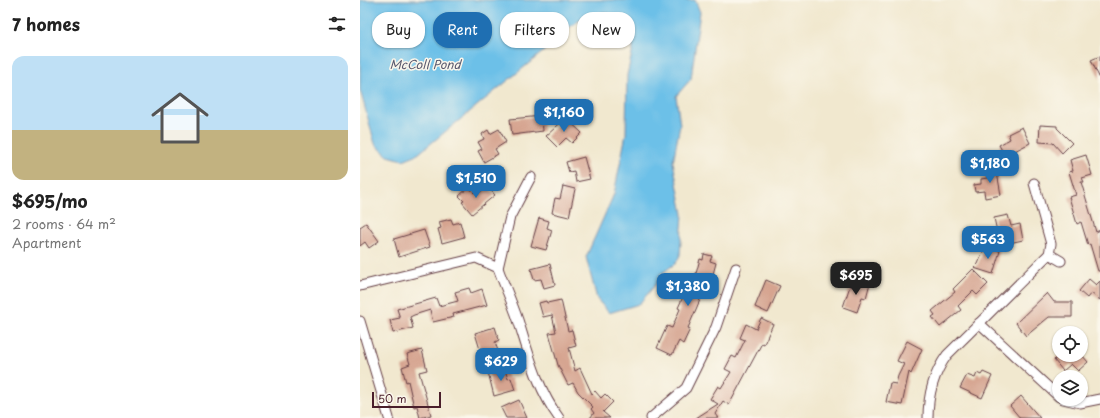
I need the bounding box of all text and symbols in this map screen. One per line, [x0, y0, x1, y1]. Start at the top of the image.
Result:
text: 7 homes [12, 11, 80, 37]
chip: Buy [372, 12, 425, 48]
chip: Rent [433, 12, 492, 48]
chip: Filters [500, 12, 569, 48]
chip: New [577, 12, 635, 48]
icon: filters [326, 13, 348, 35]
water label: McColl Pond [389, 55, 462, 73]
icon: home [144, 82, 216, 154]
pin: $1,160 [531, 99, 597, 133]
text: $1,160 [543, 102, 585, 121]
pin: $1,180 [957, 150, 1023, 184]
text: $1,180 [970, 153, 1010, 172]
pin: $1,510 [443, 165, 509, 199]
text: $1,510 [456, 168, 496, 187]
text: $695/mo [12, 188, 88, 214]
text: 2 rooms · 64 m² [12, 214, 116, 233]
pin: $563 [964, 226, 1012, 260]
text: $563 [971, 229, 1005, 248]
text: Apartment [12, 233, 81, 252]
pin: $695 [832, 262, 880, 296]
text: $695 [839, 265, 873, 284]
pin: $1,380 [655, 273, 721, 307]
text: $1,380 [666, 276, 710, 295]
map controls [1052, 326, 1088, 406]
button: locate [1052, 326, 1088, 362]
pin: $629 [477, 348, 525, 382]
text: $629 [484, 351, 518, 370]
button: layers [1052, 370, 1088, 406]
scale bar [372, 390, 441, 409]
text: 50 m [378, 390, 407, 407]

